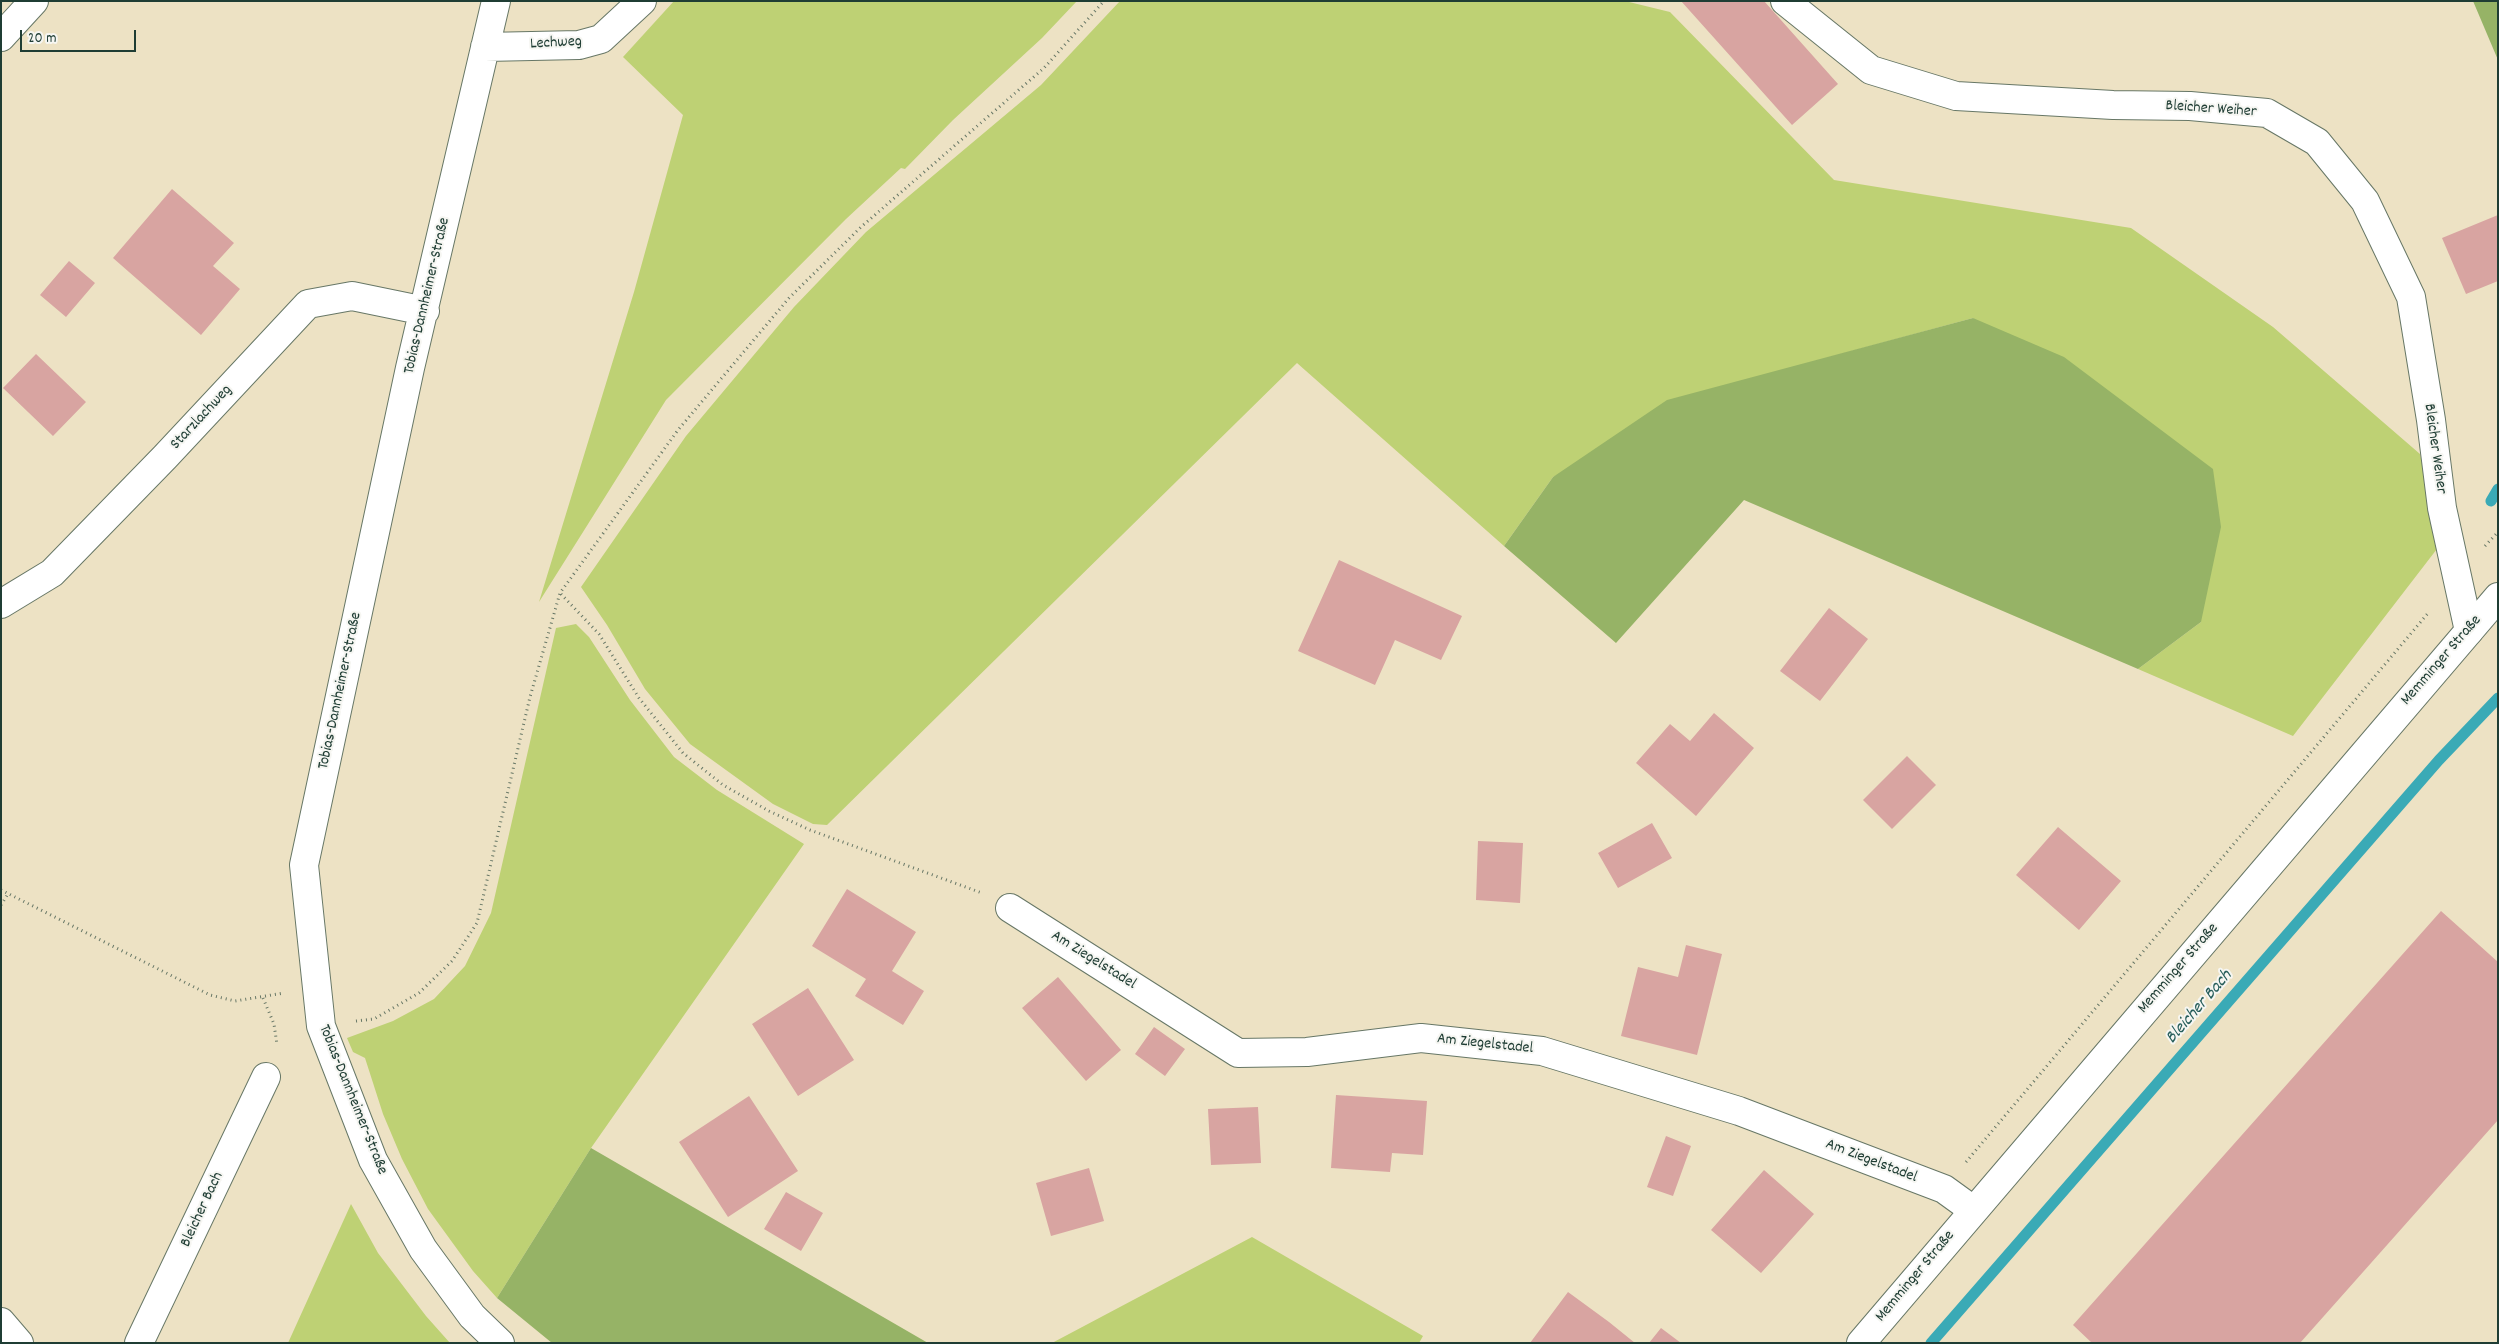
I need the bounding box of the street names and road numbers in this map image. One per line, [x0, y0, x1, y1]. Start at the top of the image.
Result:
street label: Lechweg [530, 33, 582, 55]
street label: Bleicher Weiher [2165, 97, 2257, 123]
street label: Tobias-Dannheimer-Straße [401, 216, 455, 376]
street label: Starzlachweg [167, 382, 237, 454]
street label: Bleicher Weiher [2418, 402, 2450, 496]
street label: Tobias-Dannheimer-Straße [315, 611, 367, 771]
street label: Memminger Straße [2398, 612, 2486, 710]
street label: Memminger Straße [2135, 920, 2223, 1018]
street label: Am Ziegelstadel [1047, 927, 1139, 995]
street label: Tobias-Dannheimer-Straße [313, 1022, 391, 1178]
street label: Am Ziegelstadel [1436, 1030, 1534, 1060]
street label: Am Ziegelstadel [1822, 1136, 1920, 1188]
street label: Bleicher Bach [177, 1169, 229, 1251]
street label: Memminger Straße [1872, 1227, 1960, 1327]

